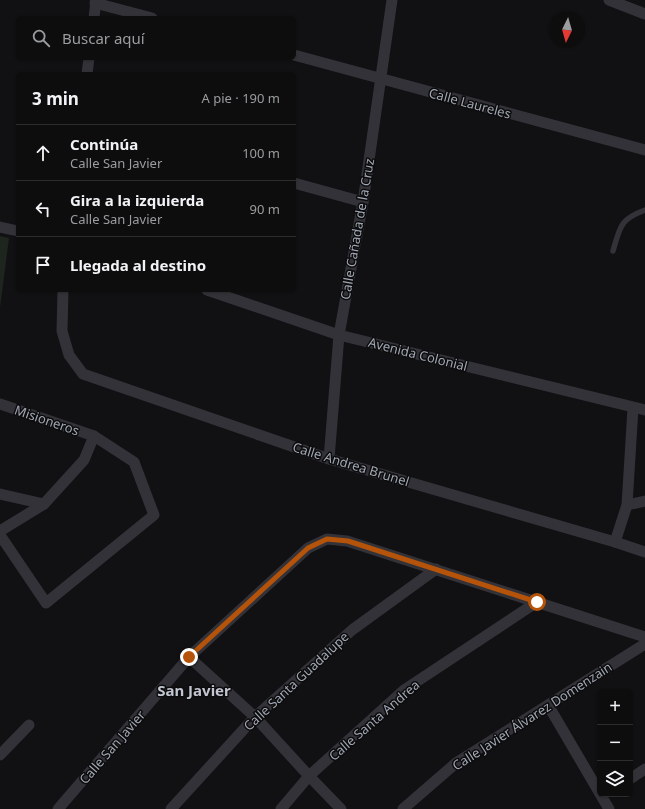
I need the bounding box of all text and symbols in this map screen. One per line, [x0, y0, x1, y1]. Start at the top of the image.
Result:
north arrow [549, 12, 585, 48]
search box [16, 16, 296, 60]
icon: search [30, 27, 52, 49]
text: Buscar aquí [62, 28, 145, 48]
street label: Calle Laureles [427, 83, 513, 123]
text: 3 min [32, 87, 79, 110]
text: A pie · 190 m [202, 89, 280, 107]
text: Continúa [70, 134, 138, 154]
icon: ahead [32, 142, 54, 164]
text: 100 m [242, 144, 280, 162]
text: Calle San Javier [70, 154, 162, 172]
street label: Calle Cañada de la Cruz [336, 157, 378, 301]
text: Gira a la izquierda [70, 190, 204, 210]
icon: left [32, 198, 54, 220]
text: 90 m [250, 200, 280, 218]
text: Calle San Javier [70, 210, 162, 228]
icon: arrive [32, 254, 54, 276]
text: Llegada al destino [70, 255, 206, 275]
street label: Avenida Colonial [367, 333, 469, 375]
street label: Misioneros [12, 401, 82, 439]
street label: Calle Andrea Brunel [291, 438, 411, 490]
route start [528, 593, 546, 611]
street label: Calle Santa Guadalupe [240, 628, 352, 734]
route end [180, 648, 198, 666]
street label: Calle Javier Álvarez Domenzain [449, 658, 615, 774]
street label: Calle Santa Andrea [325, 676, 423, 764]
district label: San Javier [157, 680, 231, 700]
map controls [597, 689, 633, 797]
button: + [597, 689, 633, 725]
street label: Calle San Javier [75, 706, 149, 788]
button: − [597, 725, 633, 761]
button: layers [597, 761, 633, 797]

